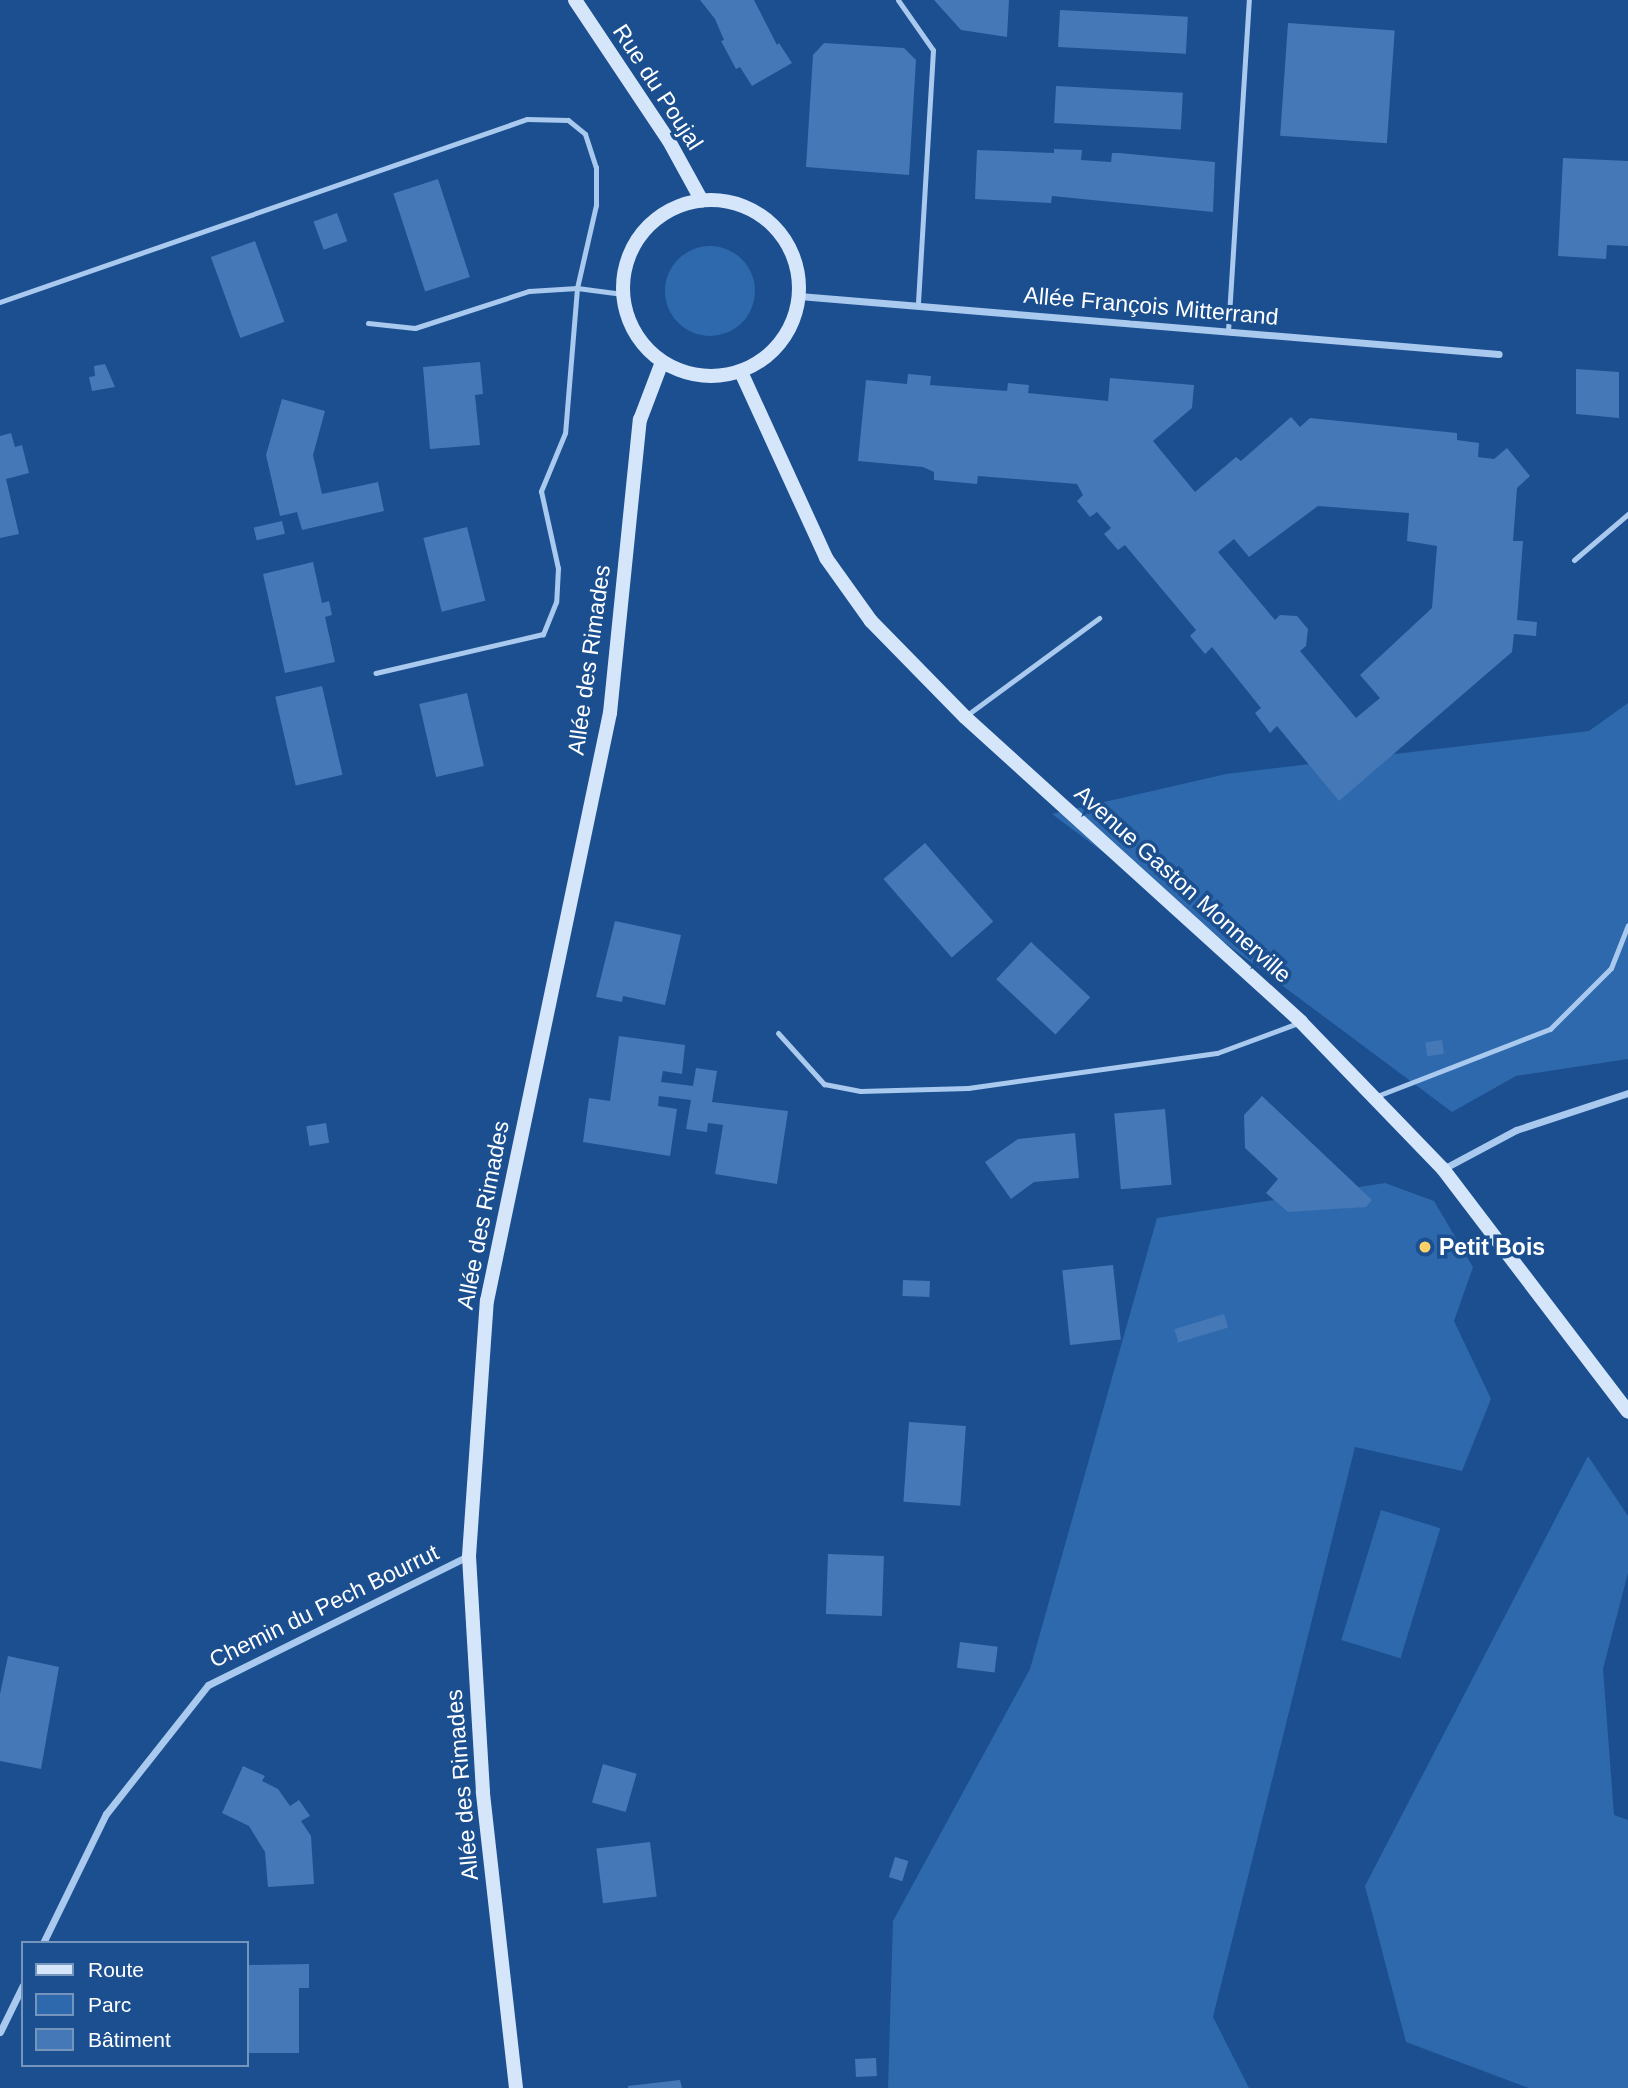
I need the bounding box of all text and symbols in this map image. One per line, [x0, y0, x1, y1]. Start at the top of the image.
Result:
street label: Rue du Poujal [607, 19, 709, 155]
street label: Allée François Mitterrand [1022, 281, 1280, 331]
street label: Allée des Rimades [562, 563, 616, 757]
street label: Avenue Gaston Monnerville [1069, 779, 1297, 989]
street label: Allée des Rimades [451, 1118, 515, 1312]
place label: Petit Bois [1439, 1233, 1545, 1261]
marker: Petit Bois [1417, 1239, 1433, 1255]
street label: Chemin du Pech Bourrut [205, 1538, 443, 1674]
street label: Allée des Rimades [440, 1688, 484, 1882]
legend [21, 1941, 248, 2067]
text: Route [88, 1958, 144, 1981]
text: Parc [88, 1993, 131, 2016]
text: Bâtiment [88, 2028, 171, 2051]

